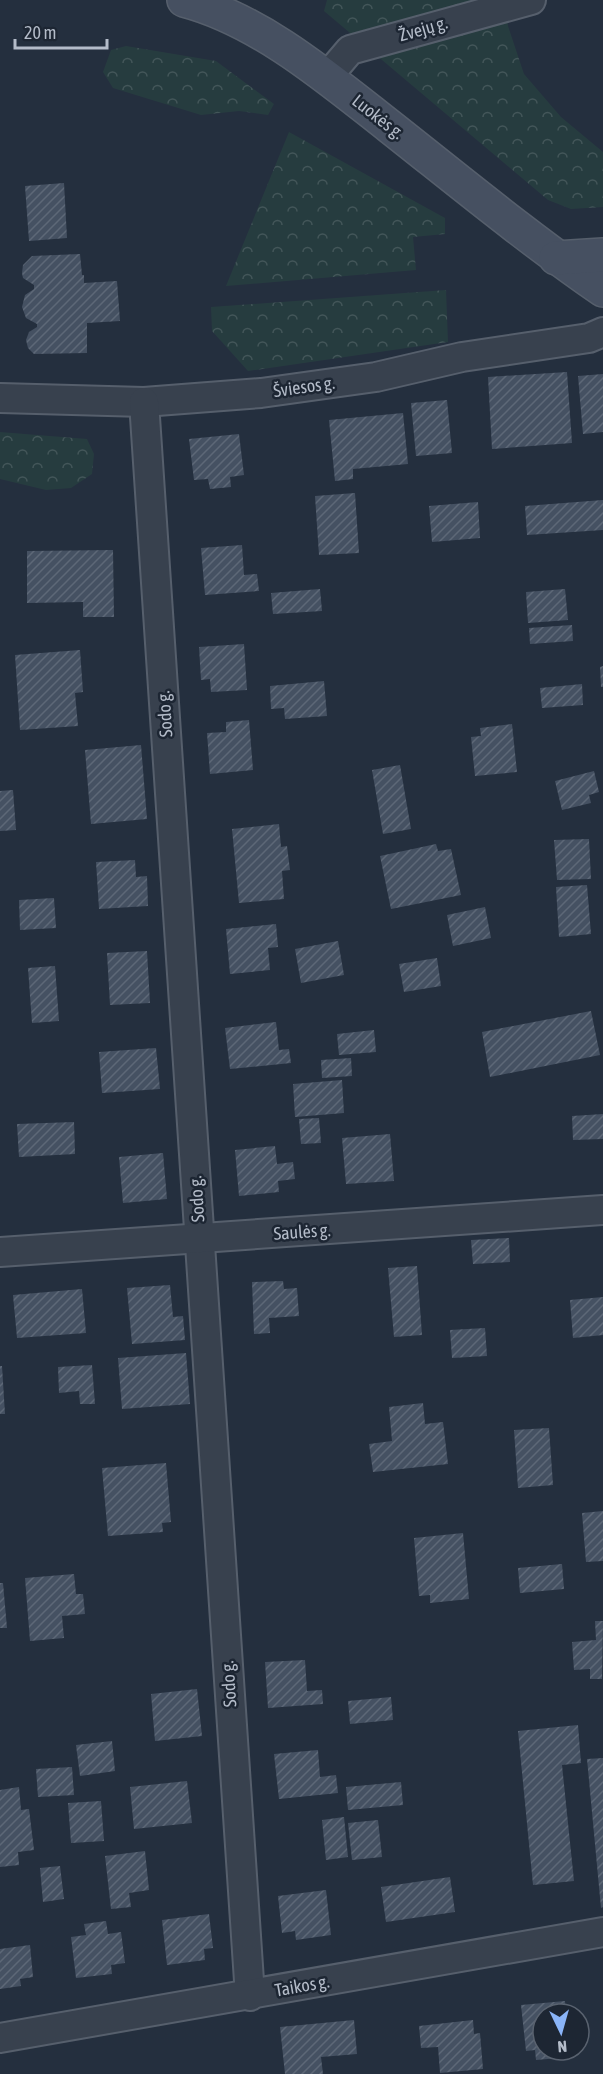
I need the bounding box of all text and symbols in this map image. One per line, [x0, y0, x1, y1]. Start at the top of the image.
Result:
scale bar [15, 12, 106, 50]
street label: Žvejų g. [396, 12, 450, 45]
text: 20 m [24, 22, 56, 43]
street label: Luokės g. [348, 90, 408, 143]
street label: Šviesos g. [272, 372, 336, 401]
street label: Sodo g. [152, 690, 177, 738]
street label: Sodo g. [184, 1175, 209, 1223]
street label: Saulės g. [273, 1219, 331, 1244]
street label: Sodo g. [216, 1660, 241, 1708]
street label: Taikos g. [273, 1970, 331, 2001]
north arrow [531, 2002, 591, 2062]
text: N [557, 2038, 568, 2056]

